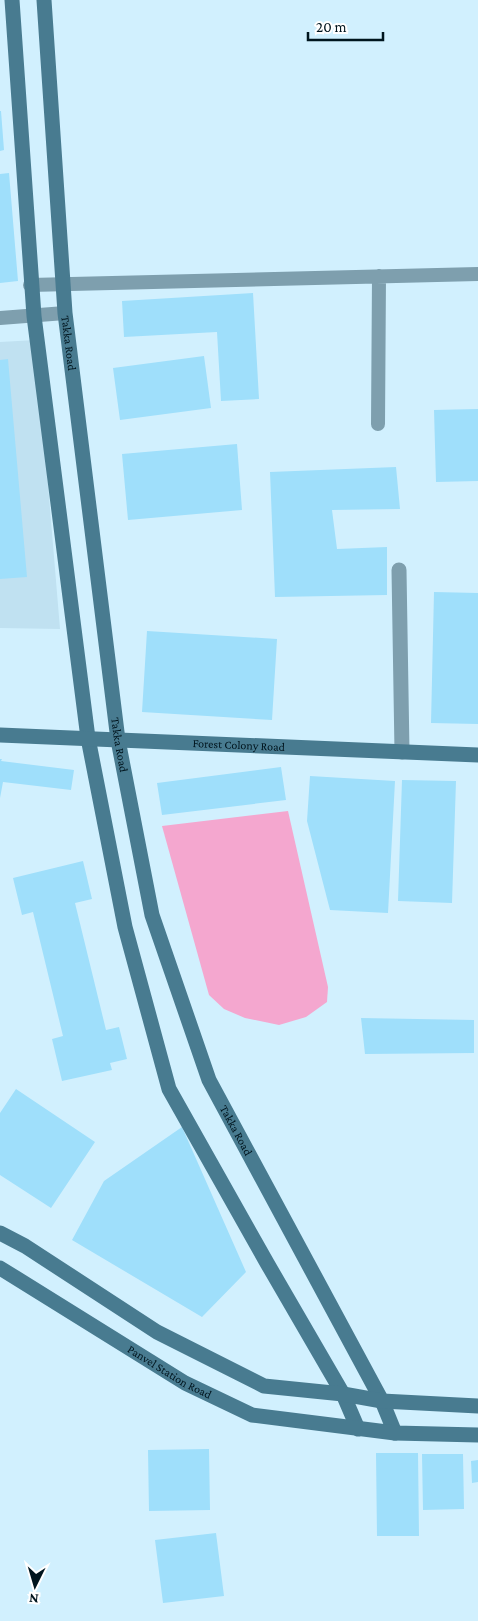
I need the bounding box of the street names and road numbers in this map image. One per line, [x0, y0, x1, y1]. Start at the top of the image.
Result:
street label: Takka Road [58, 315, 79, 372]
street label: Takka Road [108, 717, 131, 774]
street label: Forest Colony Road [192, 736, 286, 754]
street label: Takka Road [217, 1103, 256, 1159]
street label: Panvel Station Road [125, 1342, 215, 1402]

